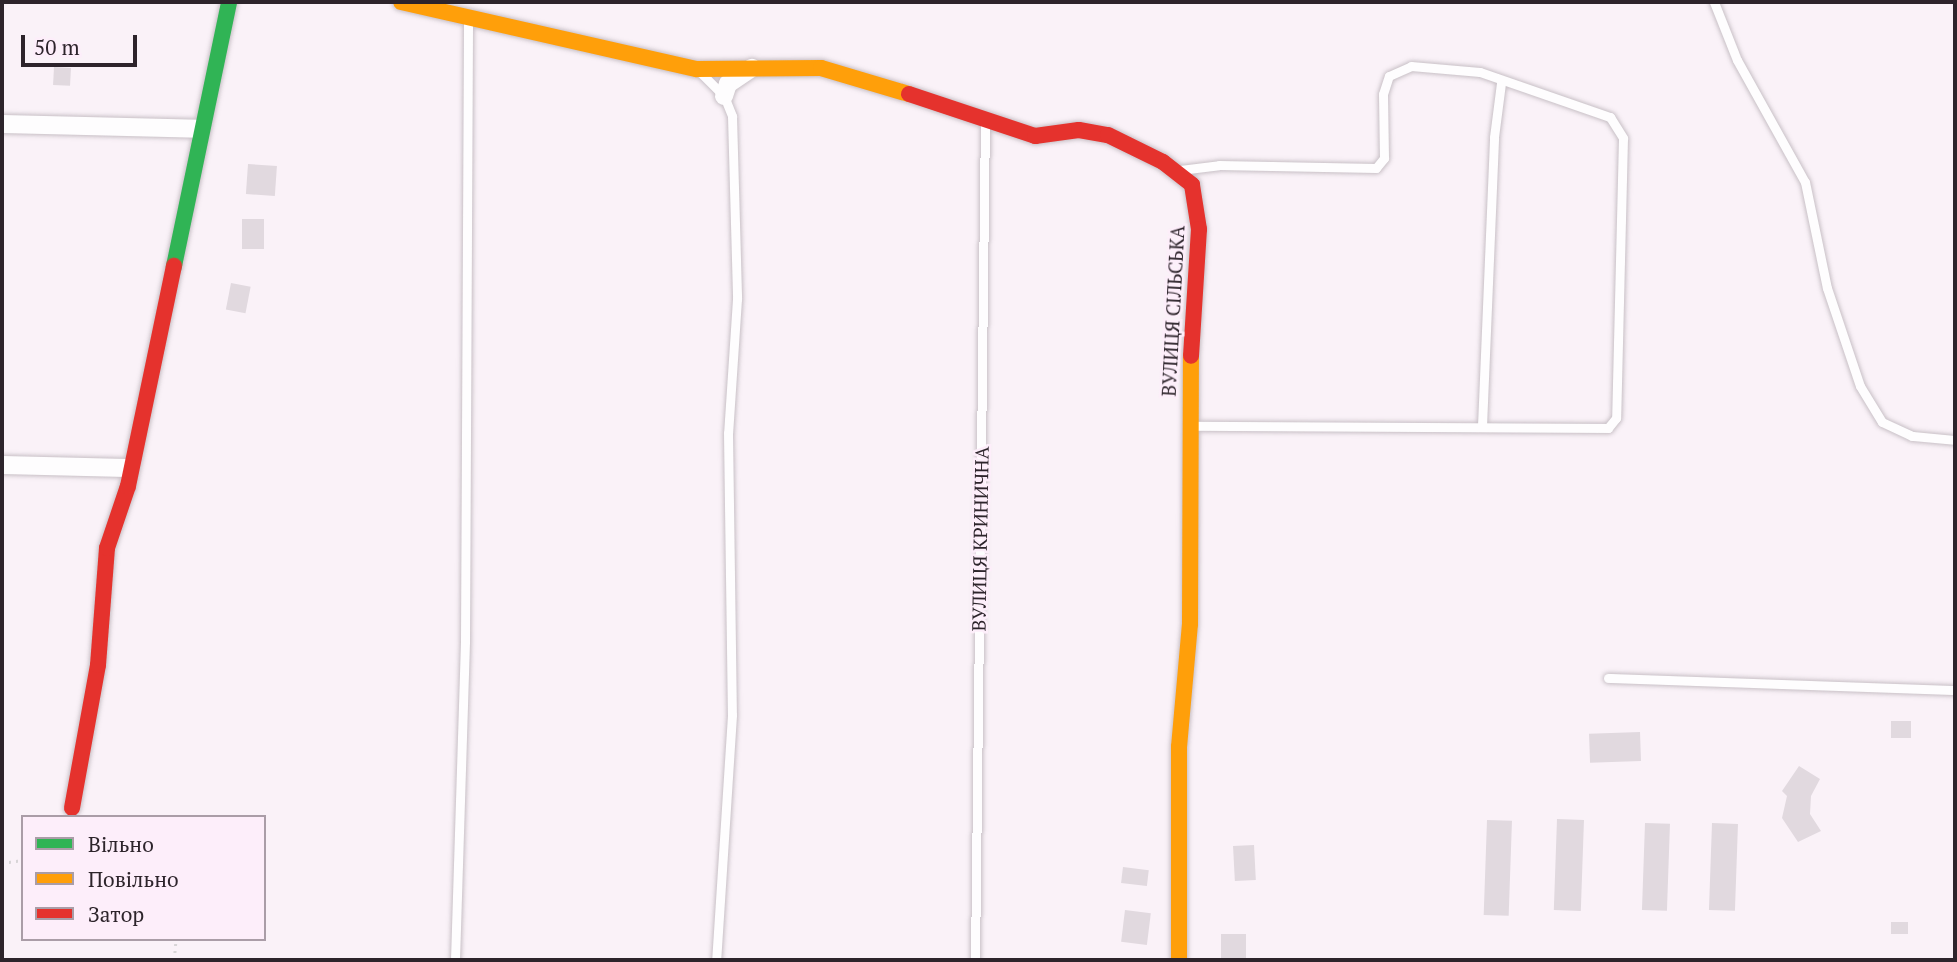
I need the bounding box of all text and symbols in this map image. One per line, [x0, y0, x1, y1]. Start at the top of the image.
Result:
scale bar [24, 21, 140, 65]
text: 50 m [34, 33, 80, 61]
street label: ВУЛИЦЯ СІЛЬСЬКА [1157, 225, 1189, 397]
street label: ВУЛИЦЯ КРИНИЧНА [967, 446, 993, 632]
legend [21, 815, 266, 941]
text: Вільно [88, 830, 154, 858]
text: Повільно [88, 865, 179, 893]
text: Затор [88, 900, 144, 928]

